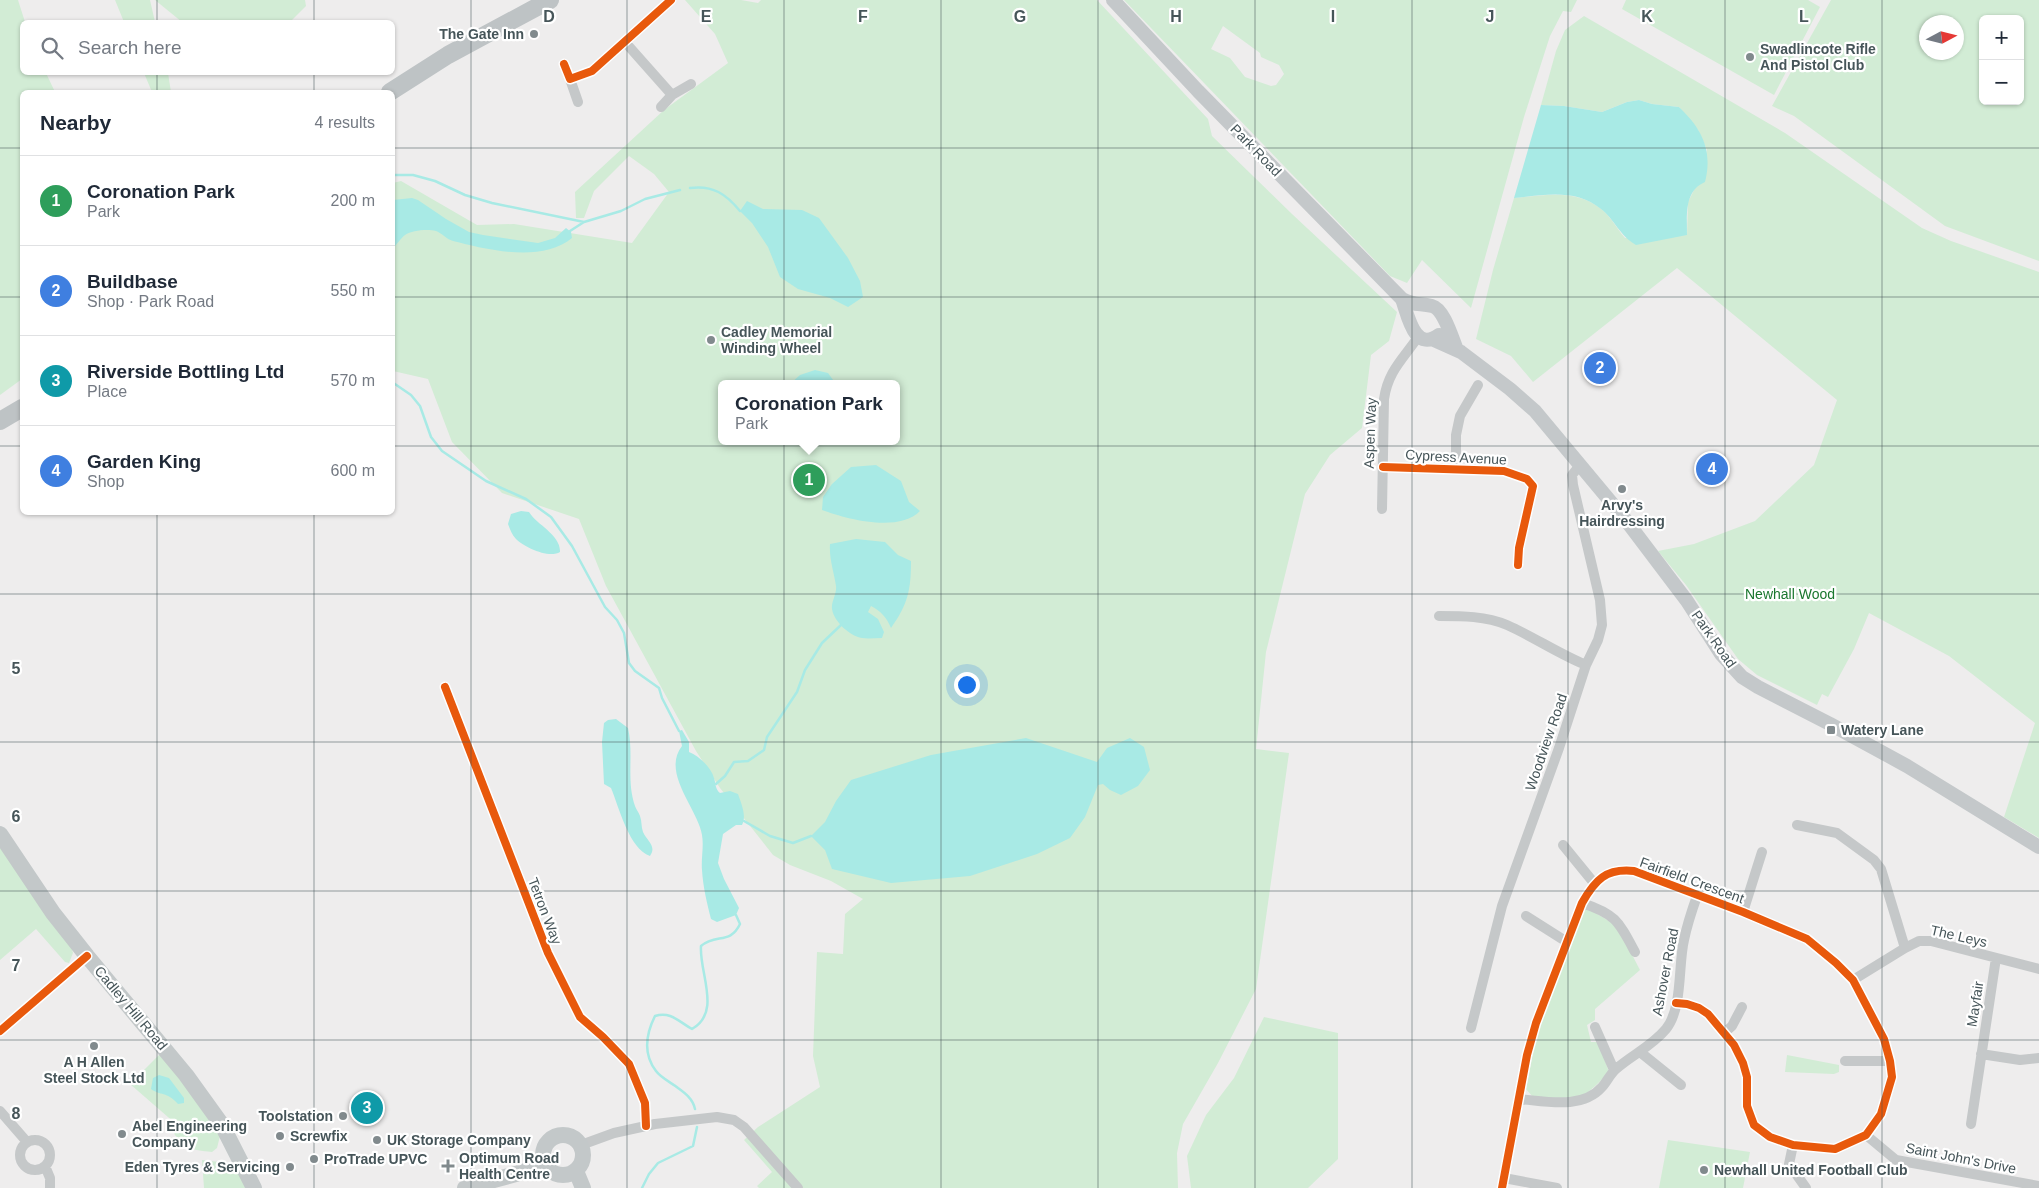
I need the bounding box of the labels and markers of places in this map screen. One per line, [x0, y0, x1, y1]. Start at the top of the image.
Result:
place label: The Gate Inn [439, 26, 524, 42]
marker: The Gate Inn [528, 28, 540, 40]
place label: Swadlincote Rifle And Pistol Club [1760, 41, 1876, 73]
marker: Swadlincote Rifle And Pistol Club [1744, 51, 1756, 63]
place label: Cadley Memorial Winding Wheel [721, 324, 832, 356]
marker: Cadley Memorial Winding Wheel [705, 334, 717, 346]
pin: 2 [1584, 349, 1616, 387]
pin: 4 [1696, 450, 1728, 488]
pin: 1 [793, 461, 825, 499]
marker: Arvy's Hairdressing [1616, 483, 1628, 495]
place label: Arvy's Hairdressing [1579, 497, 1665, 529]
place label: Watery Lane [1841, 722, 1924, 738]
marker: Watery Lane [1825, 724, 1837, 736]
marker: A H Allen Steel Stock Ltd [88, 1040, 100, 1052]
place label: A H Allen Steel Stock Ltd [43, 1054, 145, 1086]
pin: 3 [351, 1089, 383, 1127]
place label: Toolstation [259, 1108, 333, 1124]
marker: Toolstation [337, 1110, 349, 1122]
place label: Abel Engineering Company [132, 1118, 247, 1150]
marker: Abel Engineering Company [116, 1128, 128, 1140]
place label: Screwfix [290, 1128, 348, 1144]
marker: Screwfix [274, 1130, 286, 1142]
place label: UK Storage Company [387, 1132, 531, 1148]
marker: UK Storage Company [371, 1134, 383, 1146]
place label: Optimum Road Health Centre [459, 1150, 559, 1182]
place label: ProTrade UPVC [324, 1151, 427, 1167]
marker: ProTrade UPVC [308, 1153, 320, 1165]
place label: Eden Tyres & Servicing [125, 1159, 280, 1175]
marker: Optimum Road Health Centre [441, 1159, 455, 1173]
marker: Eden Tyres & Servicing [284, 1161, 296, 1173]
place label: Newhall United Football Club [1714, 1162, 1908, 1178]
marker: Newhall United Football Club [1698, 1164, 1710, 1176]

